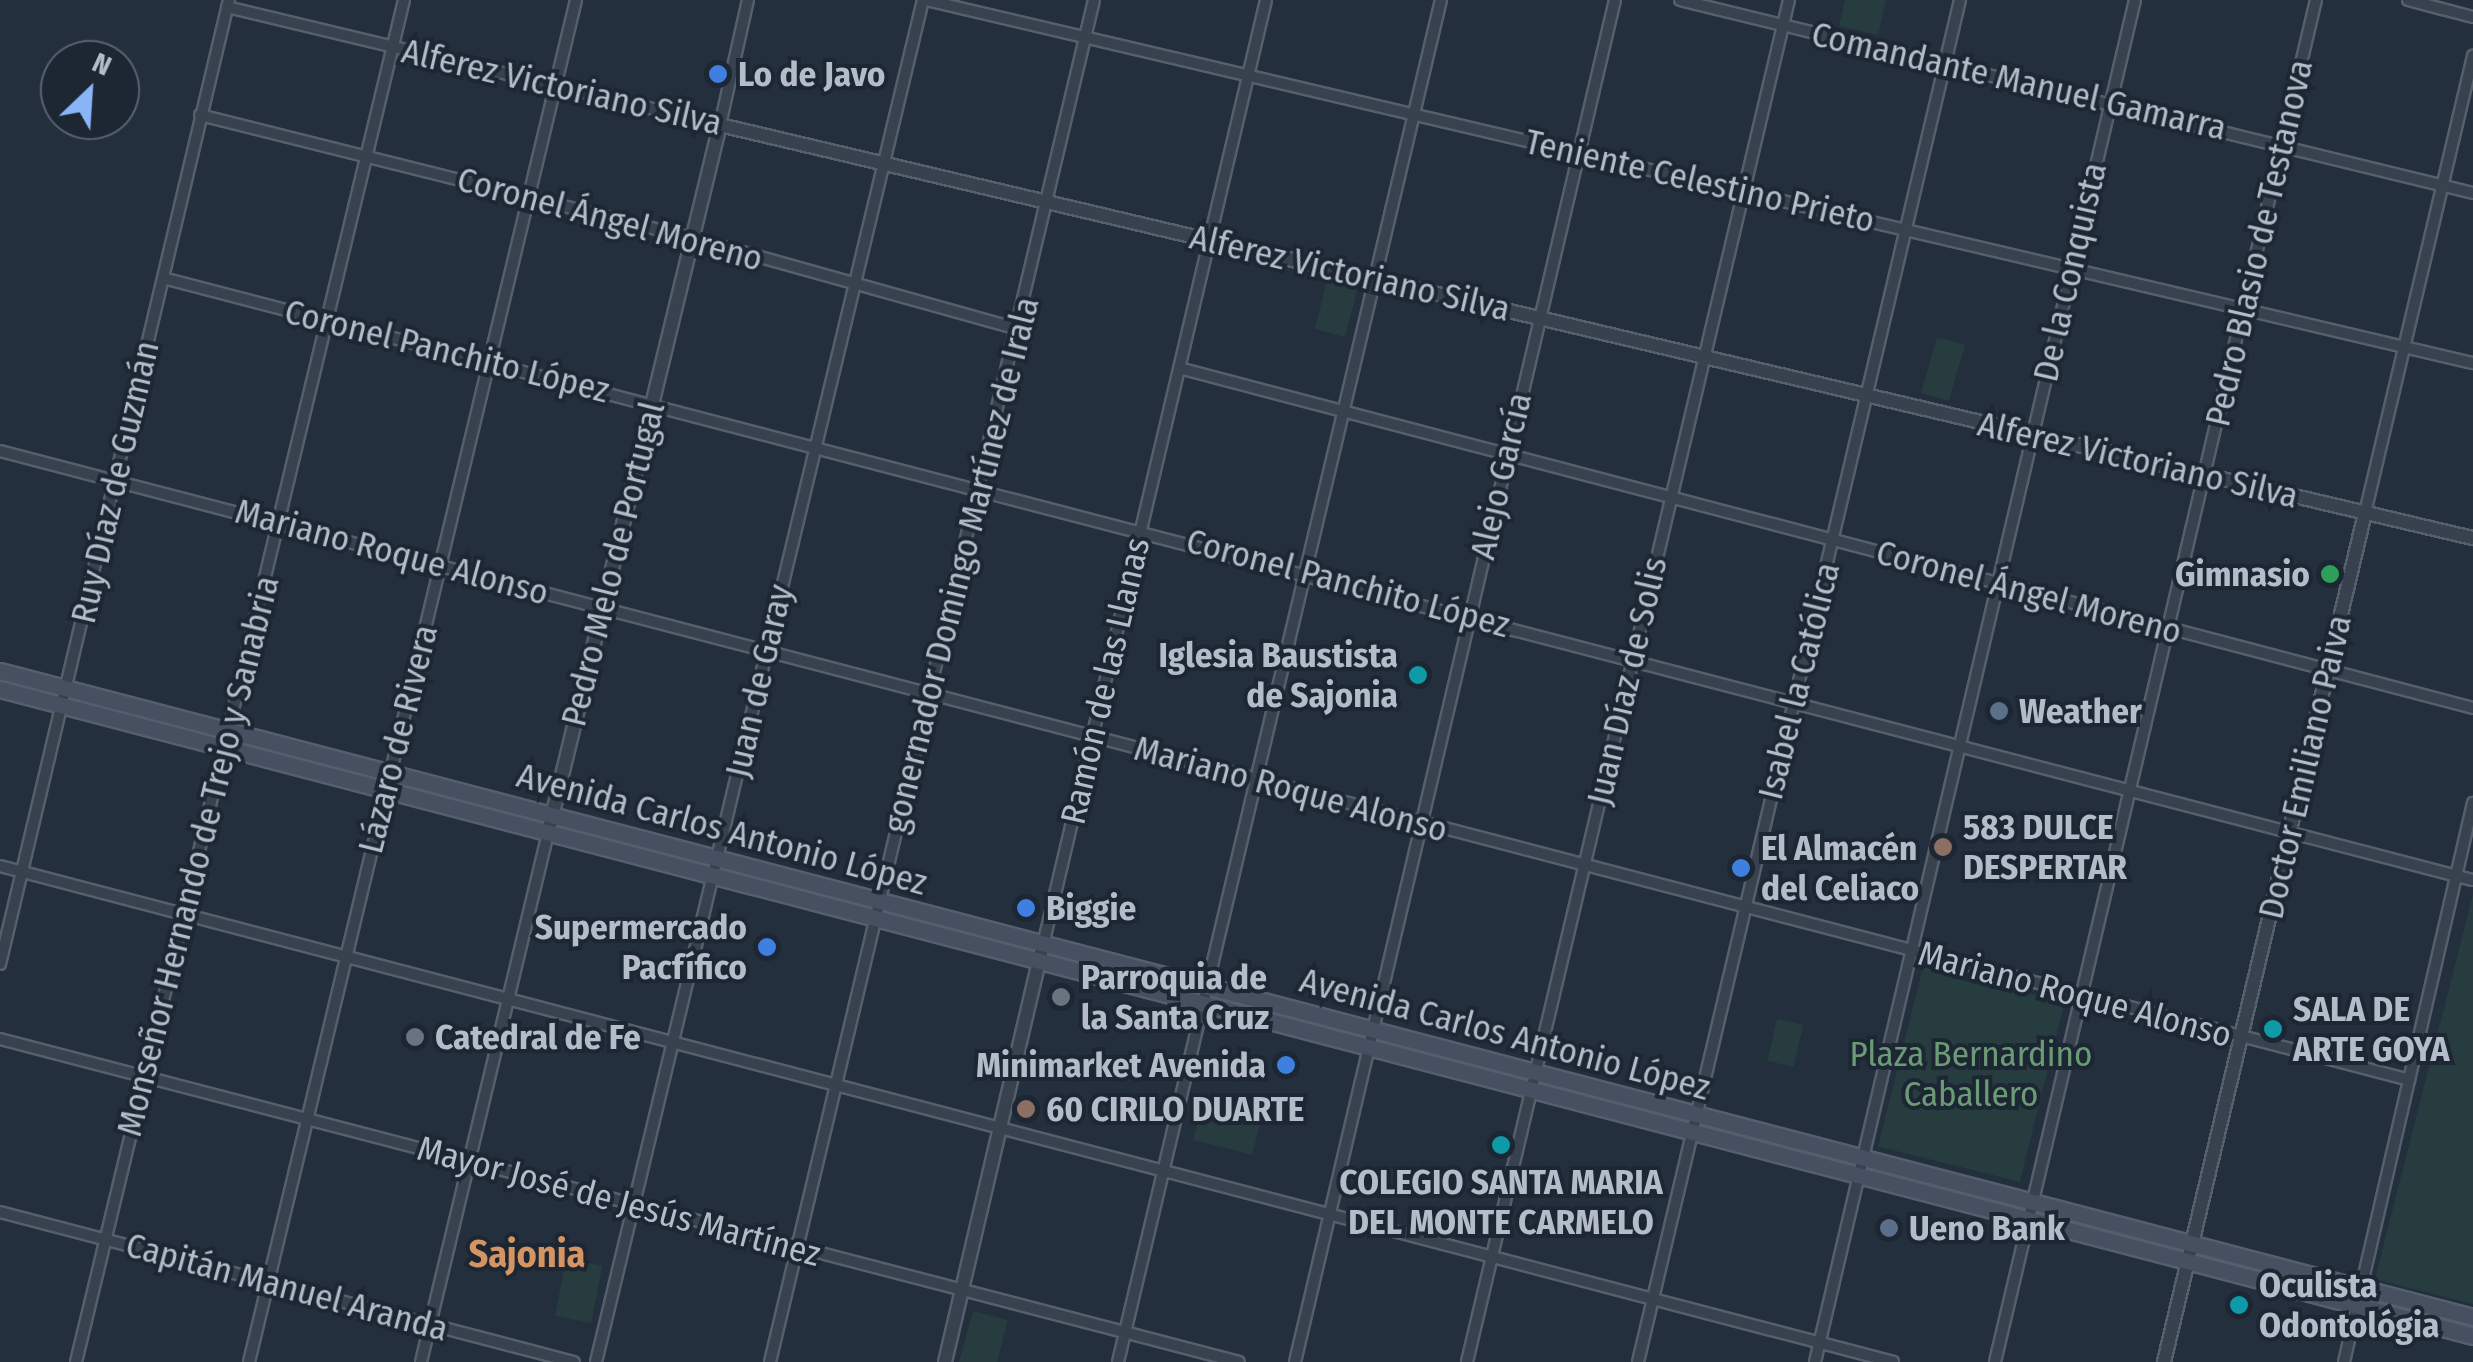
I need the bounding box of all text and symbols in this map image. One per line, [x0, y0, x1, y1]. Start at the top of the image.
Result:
street label: Comandante Manuel Gamarra [1808, 13, 2230, 149]
street label: Alferez Victoriano Silva [398, 30, 726, 144]
north arrow [40, 40, 140, 140]
text: N [87, 46, 117, 83]
place label: Lo de Javo [738, 53, 886, 95]
street label: Pedro Blasio de Testanova [2196, 56, 2322, 430]
marker: Lo de Javo [707, 63, 729, 85]
street label: Teniente Celestino Prieto [1521, 120, 1879, 242]
street label: Coronel Ángel Moreno [453, 158, 767, 280]
street label: De la Conquista [2024, 158, 2116, 386]
street label: Alferez Victoriano Silva [1186, 216, 1514, 330]
street label: Coronel Panchito López [280, 290, 614, 412]
street label: gonernador Domingo Martínez de Irala [874, 293, 1048, 837]
street label: Ruy Díaz de Guzmán [62, 337, 168, 627]
street label: Alejo García [1461, 389, 1541, 563]
street label: Pedro Melo de Portugal [552, 397, 674, 731]
street label: Alferez Victoriano Silva [1974, 403, 2302, 517]
street label: Mariano Roque Alonso [231, 490, 553, 614]
street label: Coronel Panchito López [1182, 520, 1514, 646]
street label: Coronel Ángel Moreno [1872, 531, 2186, 653]
street label: Ramón de las Llanas [1052, 534, 1158, 828]
street label: Juan Díaz de Solis [1578, 553, 1676, 809]
place label: Gimnasio [2175, 553, 2310, 595]
street label: Isabel la Católica [1749, 558, 1849, 804]
marker: Gimnasio [2319, 563, 2341, 585]
street label: Monseñor Hernando de Trejo y Sanabria [108, 572, 288, 1140]
street label: Juan de Garay [716, 581, 802, 781]
street label: Doctor Emiliano Paiva [2250, 611, 2360, 923]
street label: Lázaro de Rivera [349, 620, 447, 858]
place label: Iglesia Baustista de Sajonia [1158, 634, 1398, 716]
marker: Iglesia Baustista de Sajonia [1407, 664, 1429, 686]
place label: Weather [2019, 690, 2142, 732]
marker: Weather [1988, 700, 2010, 722]
street label: Mariano Roque Alonso [1130, 727, 1452, 851]
street label: Avenida Carlos Antonio López [512, 754, 932, 904]
place label: 583 DULCE DESPERTAR [1963, 806, 2127, 888]
place label: El Almacén del Celiaco [1761, 827, 1919, 909]
marker: 583 DULCE DESPERTAR [1932, 836, 1954, 858]
marker: El Almacén del Celiaco [1730, 857, 1752, 879]
place label: Biggie [1046, 887, 1136, 929]
marker: Biggie [1015, 897, 1037, 919]
place label: Supermercado Pacfífico [535, 906, 747, 988]
street label: Mariano Roque Alonso [1914, 932, 2236, 1056]
marker: Supermercado Pacfífico [756, 936, 778, 958]
place label: Parroquia de la Santa Cruz [1081, 956, 1269, 1038]
street label: Avenida Carlos Antonio López [1295, 959, 1715, 1109]
marker: Parroquia de la Santa Cruz [1050, 986, 1072, 1008]
place label: SALA DE ARTE GOYA [2293, 988, 2449, 1070]
place label: Catedral de Fe [435, 1016, 641, 1058]
marker: SALA DE ARTE GOYA [2262, 1018, 2284, 1040]
marker: Catedral de Fe [404, 1026, 426, 1048]
park label: Plaza Bernardino Caballero [1850, 1033, 2092, 1115]
place label: Minimarket Avenida [976, 1044, 1266, 1086]
marker: Minimarket Avenida [1275, 1054, 1297, 1076]
place label: 60 CIRILO DUARTE [1046, 1088, 1304, 1130]
marker: 60 CIRILO DUARTE [1015, 1098, 1037, 1120]
street label: Mayor José de Jesús Martínez [413, 1127, 825, 1275]
marker: COLEGIO SANTA MARIA DEL MONTE CARMELO [1490, 1134, 1512, 1156]
place label: COLEGIO SANTA MARIA DEL MONTE CARMELO [1339, 1161, 1663, 1243]
place label: Ueno Bank [1909, 1207, 2065, 1249]
marker: Ueno Bank [1878, 1217, 1900, 1239]
street label: Capitán Manuel Aranda [121, 1224, 453, 1350]
district label: Sajonia [468, 1232, 586, 1278]
place label: Oculista Odontológia [2259, 1264, 2439, 1346]
marker: Oculista Odontológia [2228, 1294, 2250, 1316]

